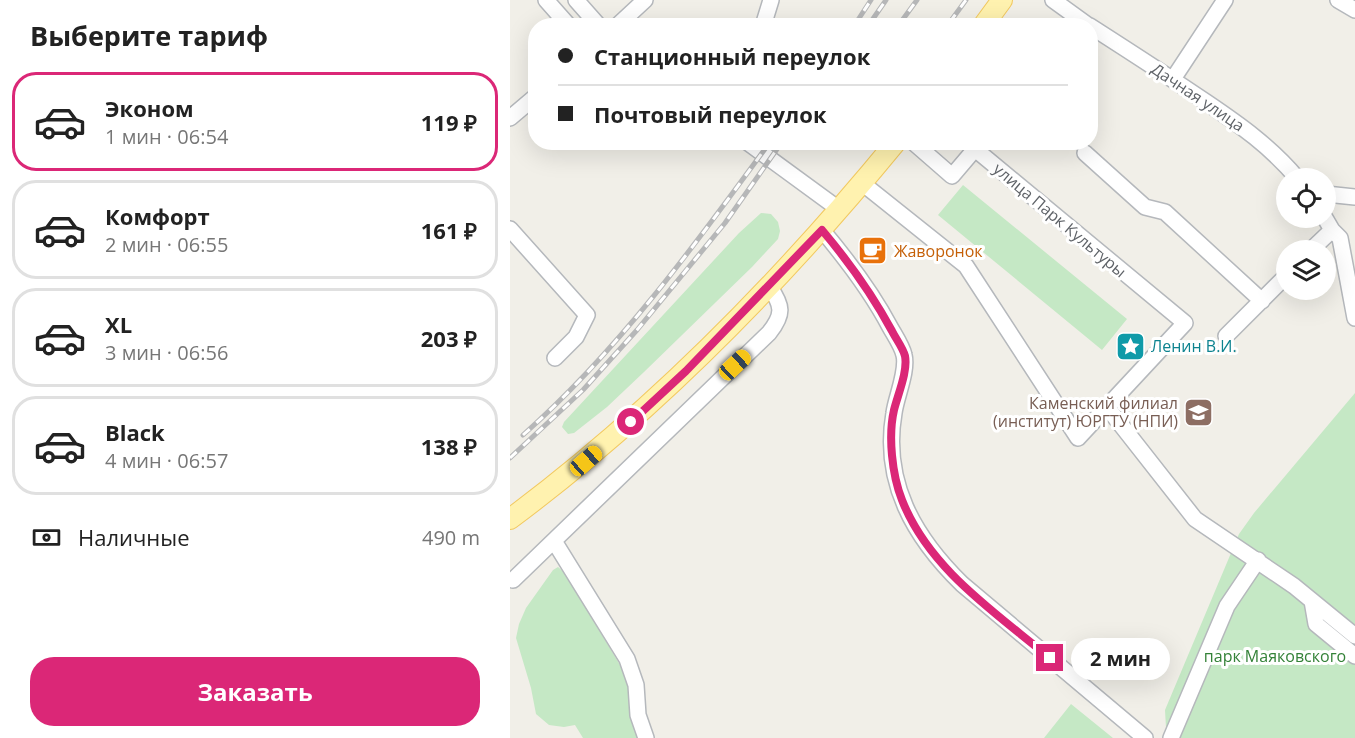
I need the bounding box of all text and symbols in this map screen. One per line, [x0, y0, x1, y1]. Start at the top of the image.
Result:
text: Выберите тариф [30, 17, 268, 54]
text: Станционный переулок [594, 41, 870, 71]
street label: Дачная улица [1147, 58, 1249, 136]
text: Эконом [105, 93, 194, 123]
icon: car [33, 95, 87, 149]
text: Почтовый переулок [594, 99, 827, 129]
text: 119 ₽ [421, 107, 477, 137]
text: 1 мин · 06:54 [105, 123, 228, 150]
street label: улица Парк Культуры [989, 158, 1131, 282]
map controls [1276, 168, 1336, 300]
button: locate [1276, 168, 1336, 228]
text: Комфорт [105, 201, 210, 231]
icon: car [33, 203, 87, 257]
text: 161 ₽ [421, 215, 477, 245]
text: 2 мин · 06:55 [105, 231, 228, 258]
cafe icon: Жаворонок [857, 235, 889, 267]
place label: Жаворонок [894, 240, 983, 262]
button: layers [1276, 240, 1336, 300]
text: XL [105, 309, 132, 339]
icon: car [33, 311, 87, 365]
text: 203 ₽ [421, 323, 477, 353]
place icon: Ленин В.И. [1114, 330, 1146, 362]
place label: Ленин В.И. [1151, 335, 1237, 357]
text: 3 мин · 06:56 [105, 339, 228, 366]
car [716, 346, 754, 384]
place label: Каменский филиал (институт) ЮРГТУ (НПИ) [993, 392, 1178, 432]
school or university icon: Каменский филиал (институт) ЮРГТУ (НПИ) [1183, 396, 1215, 428]
route start [617, 408, 644, 435]
text: Black [105, 417, 165, 447]
icon: car [33, 419, 87, 473]
text: 138 ₽ [421, 431, 477, 461]
car [567, 442, 605, 480]
text: 4 мин · 06:57 [105, 447, 228, 474]
icon: cash [30, 521, 63, 554]
text: Наличные [78, 522, 190, 552]
text: 490 m [422, 524, 480, 551]
callout: 2 мин [1071, 637, 1170, 679]
route end [1036, 644, 1063, 671]
text: 2 мин [1090, 645, 1151, 672]
park label: парк Маяковского [1204, 645, 1346, 667]
button: Заказать [30, 657, 480, 726]

